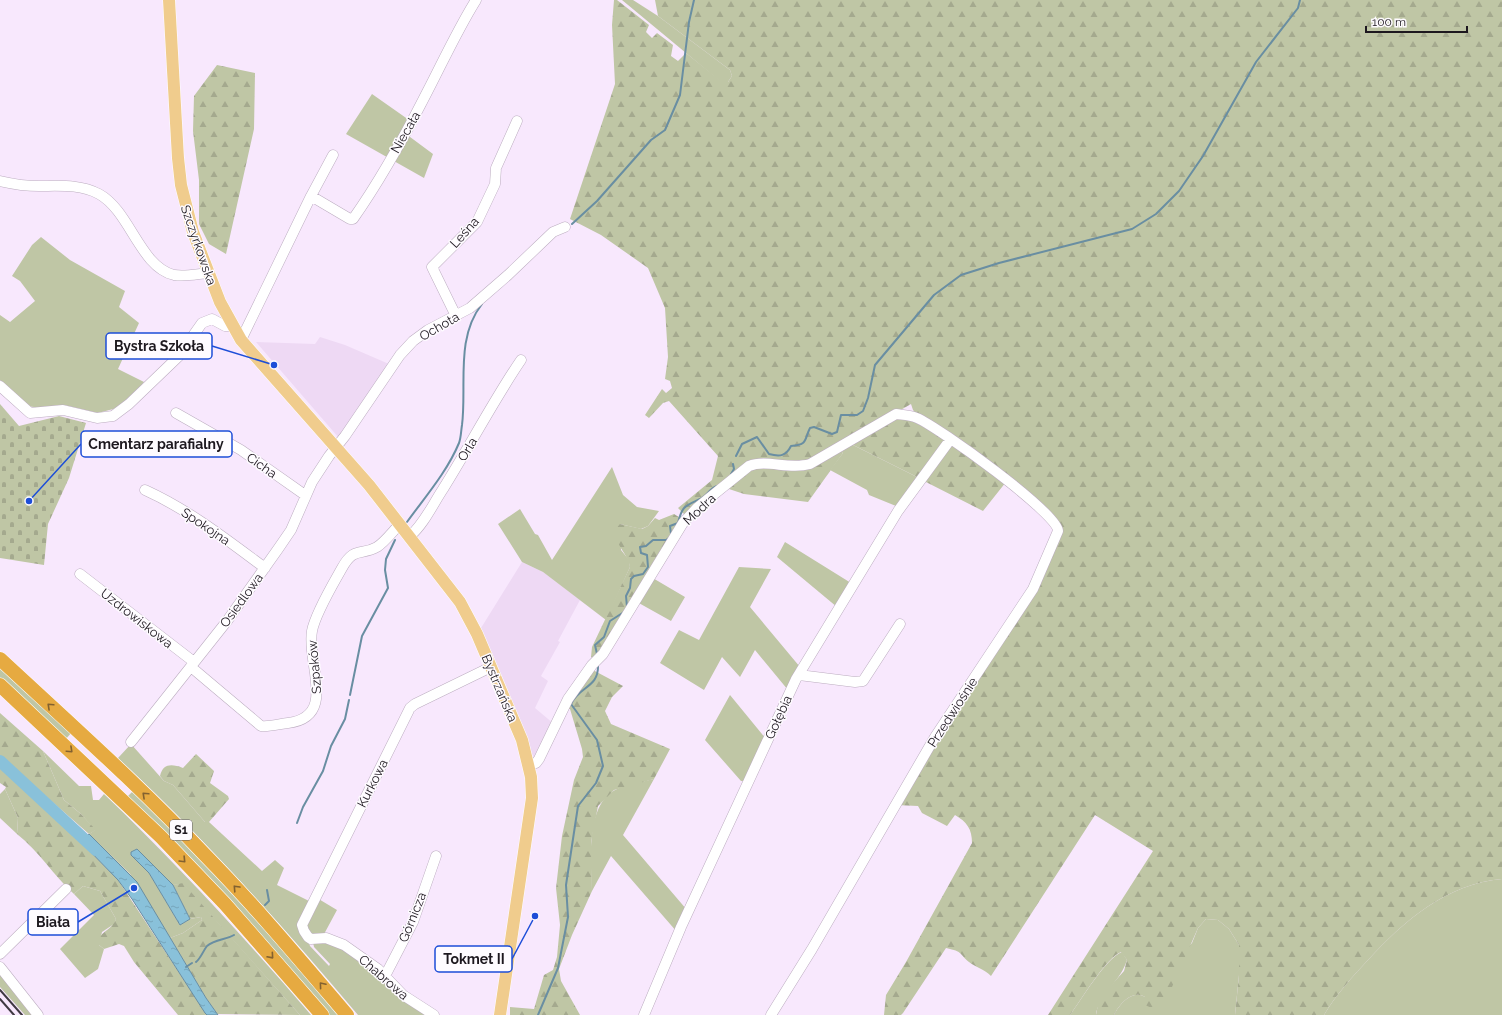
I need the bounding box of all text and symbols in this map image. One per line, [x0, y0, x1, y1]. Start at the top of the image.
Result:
scale bar [1366, 8, 1467, 34]
text: 100 m [1372, 15, 1406, 29]
street label: Niecała [388, 109, 423, 156]
street label: Szczyrkowska [178, 203, 219, 287]
street label: Leśna [447, 214, 482, 251]
street label: Ochota [417, 309, 462, 344]
callout: Bystra Szkoła [106, 333, 212, 359]
text: Bystra Szkoła [114, 338, 204, 354]
callout: Cmentarz parafialny [81, 431, 232, 457]
street label: Orla [455, 435, 480, 464]
text: Cmentarz parafialny [88, 436, 224, 452]
street label: Cicha [244, 450, 280, 481]
street label: Modra [680, 491, 719, 528]
street label: Spokojna [179, 505, 233, 548]
street label: Osiedlowa [217, 570, 266, 630]
street label: Uzdrowiskowa [98, 586, 176, 651]
street label: Szpaków [305, 639, 324, 695]
street label: Bystrzańska [479, 652, 520, 724]
street label: Przedwiośnie [924, 674, 981, 750]
street label: Gołębia [762, 693, 795, 741]
one-way arrow [47, 703, 55, 711]
one-way arrow [65, 745, 72, 752]
street label: Kurkowa [354, 757, 391, 810]
one-way arrow [142, 792, 150, 800]
road number: S1 [170, 820, 192, 840]
one-way arrow [178, 855, 186, 863]
one-way arrow [234, 885, 241, 892]
street label: Górnicza [396, 890, 429, 944]
callout: Biała [28, 909, 78, 935]
text: Biała [36, 914, 70, 930]
callout: Tokmet II [435, 946, 512, 972]
one-way arrow [267, 951, 274, 958]
text: Tokmet II [443, 951, 505, 967]
street label: Chabrowa [356, 952, 412, 1003]
one-way arrow [320, 983, 327, 990]

